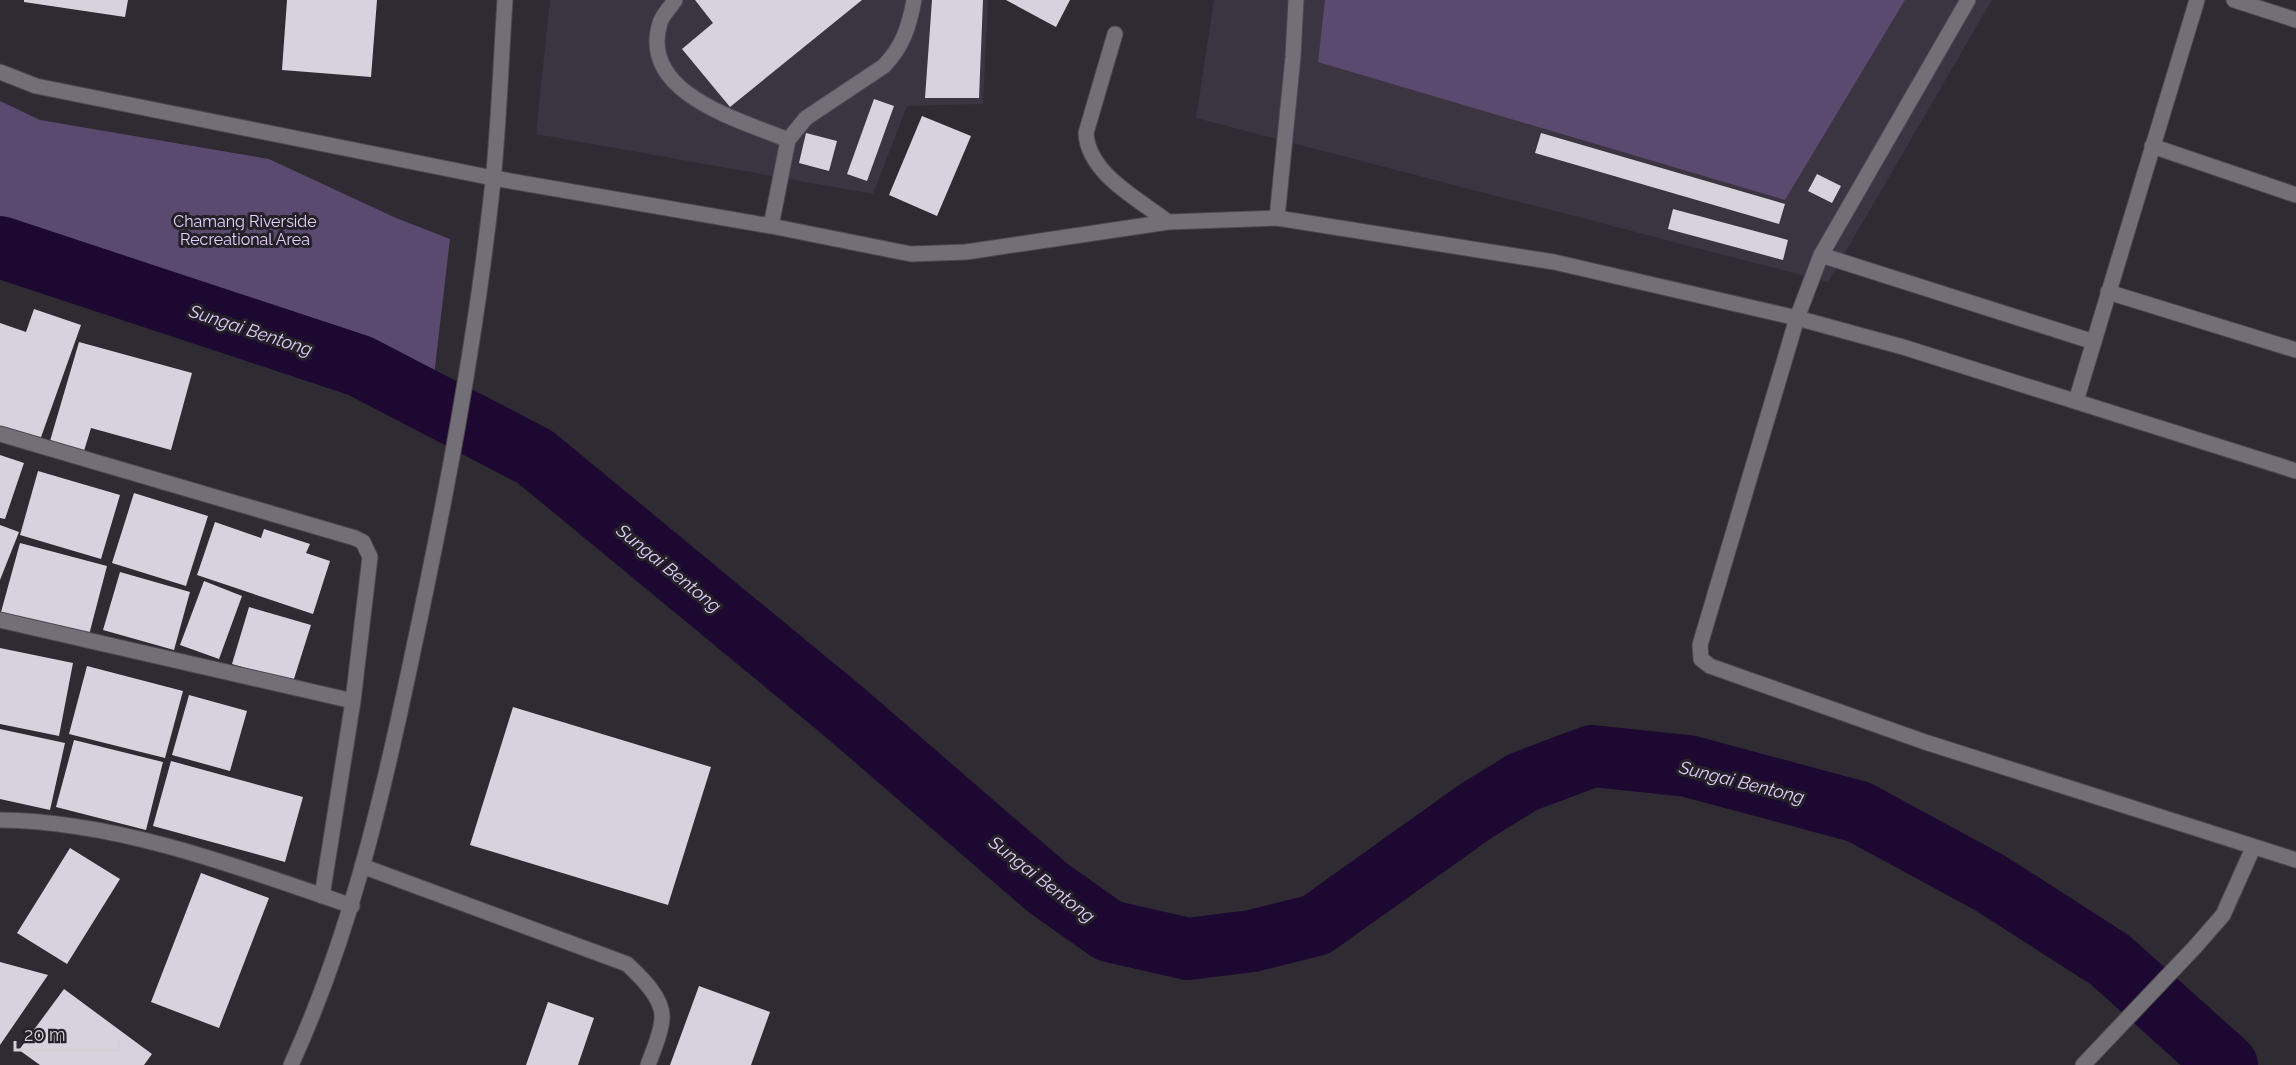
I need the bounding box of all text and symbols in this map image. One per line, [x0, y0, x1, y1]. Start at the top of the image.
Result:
park label: Chamang Riverside Recreational Area [173, 212, 317, 249]
water label: Sungai Bentong [186, 300, 316, 360]
water label: Sungai Bentong [612, 519, 726, 617]
water label: Sungai Bentong [1676, 756, 1807, 808]
water label: Sungai Bentong [984, 831, 1099, 927]
scale bar [15, 1014, 118, 1052]
text: 20 m [24, 1024, 66, 1045]

